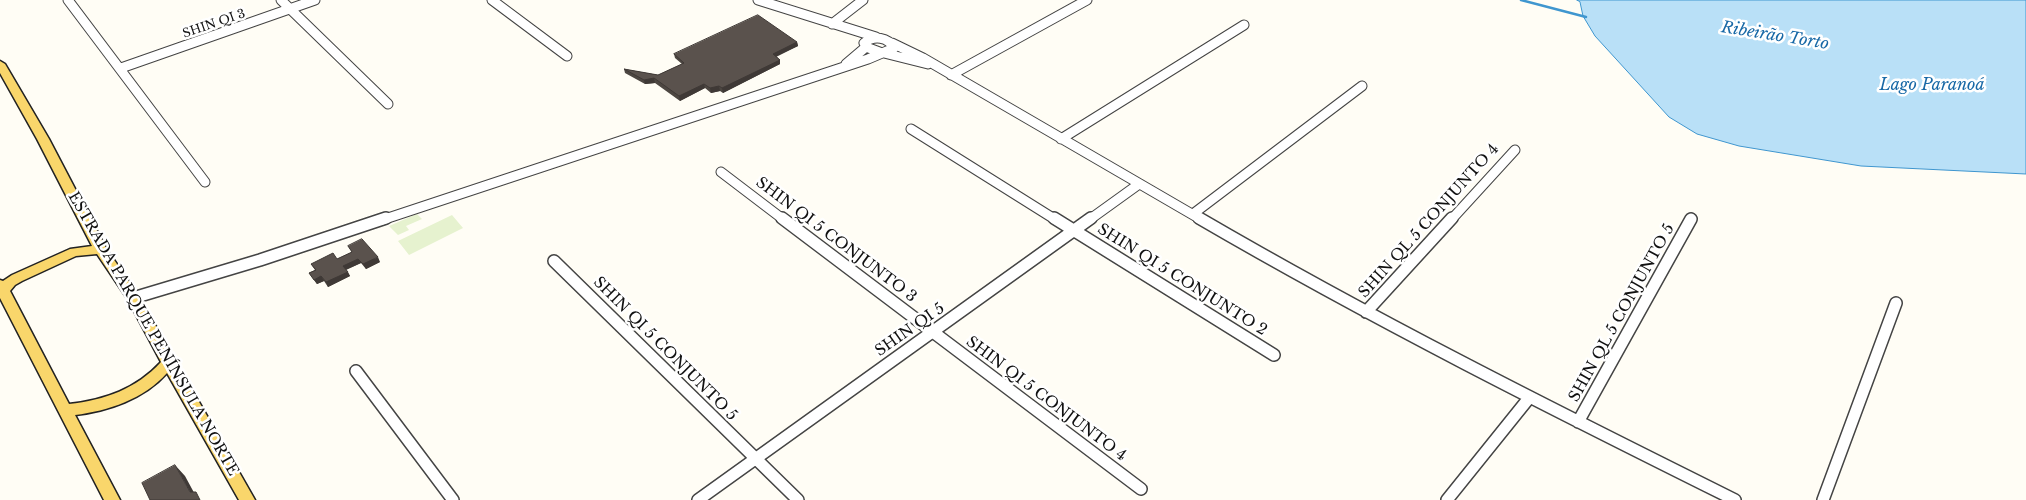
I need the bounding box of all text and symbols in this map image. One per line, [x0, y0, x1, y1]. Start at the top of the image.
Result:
street label: SHIN QI 3 [181, 7, 247, 41]
water label: Ribeirão Torto [1720, 18, 1830, 54]
water label: Lago Paranoá [1879, 75, 1985, 95]
street label: SHIN QL 5 CONJUNTO 4 [1355, 140, 1503, 302]
street label: SHIN QI 5 CONJUNTO 3 [752, 174, 920, 306]
street label: ESTRADA PARQUE PENÍNSULA NORTE [64, 189, 242, 479]
street label: SHIN QI 5 CONJUNTO 2 [1094, 220, 1270, 340]
street label: SHIN QL 5 CONJUNTO 5 [1566, 221, 1678, 405]
street label: SHIN QI 5 CONJUNTO 5 [589, 273, 741, 425]
street label: SHIN QI 5 [872, 299, 948, 361]
street label: SHIN QI 5 CONJUNTO 4 [962, 333, 1130, 465]

